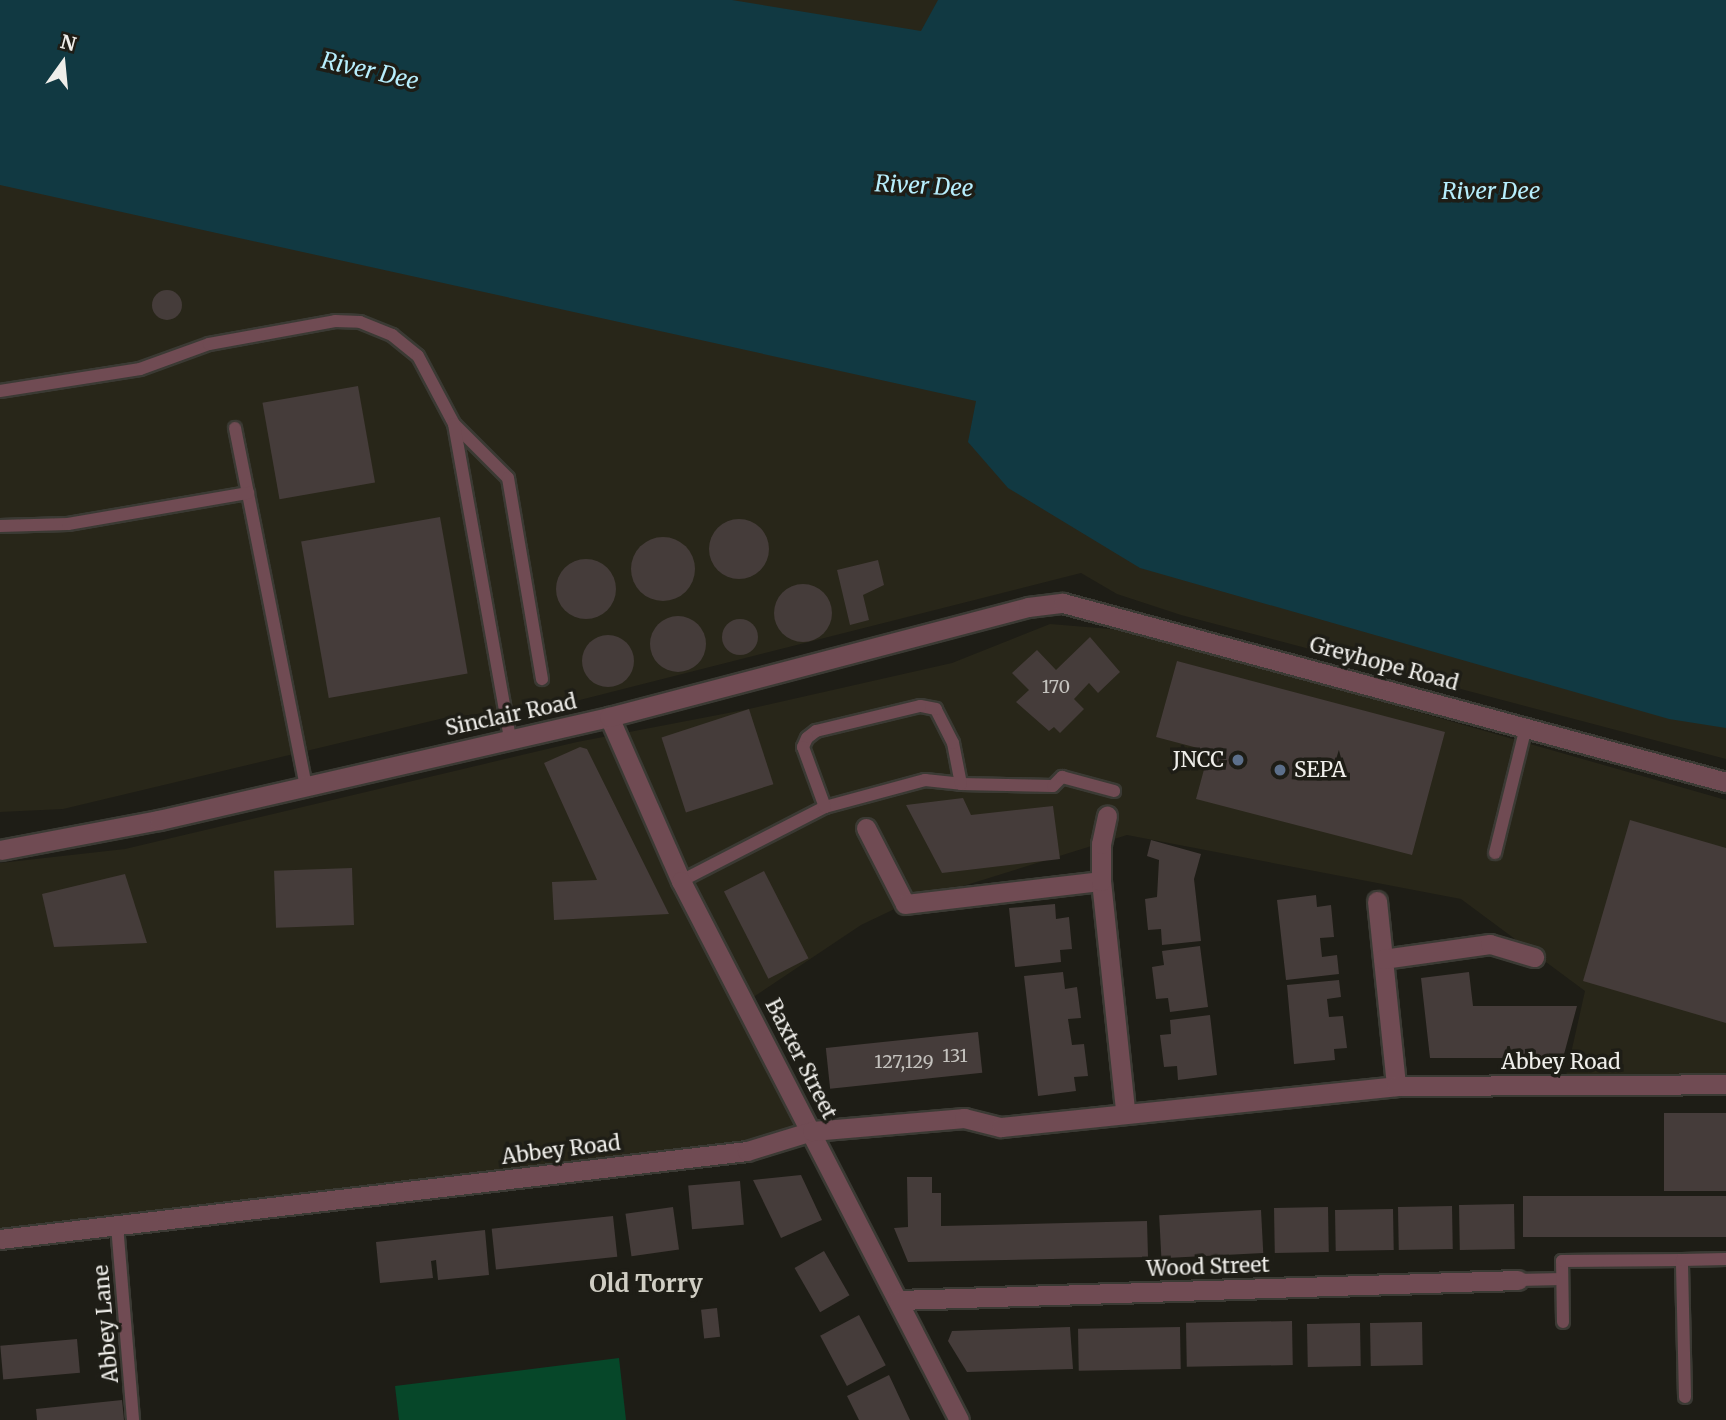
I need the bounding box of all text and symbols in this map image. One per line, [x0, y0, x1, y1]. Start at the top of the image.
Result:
north arrow [28, 28, 98, 98]
text: N [58, 29, 79, 56]
water label: River Dee [319, 46, 421, 96]
water label: River Dee [874, 170, 974, 202]
water label: River Dee [1442, 177, 1540, 205]
street label: Greyhope Road [1307, 632, 1461, 696]
house number: 170 [1042, 676, 1070, 698]
street label: Sinclair Road [443, 689, 579, 741]
place label: JNCC [1173, 747, 1224, 773]
marker: JNCC [1230, 752, 1246, 768]
place label: SEPA [1294, 757, 1346, 783]
marker: SEPA [1272, 762, 1288, 778]
street label: Baxter Street [760, 995, 842, 1123]
house number: 131 [942, 1045, 968, 1067]
street label: Abbey Road [1501, 1049, 1621, 1075]
house number: 127,129 [874, 1051, 934, 1073]
street label: Abbey Road [500, 1130, 622, 1170]
street label: Wood Street [1146, 1252, 1270, 1282]
street label: Abbey Lane [88, 1264, 124, 1384]
district label: Old Torry [589, 1270, 703, 1298]

